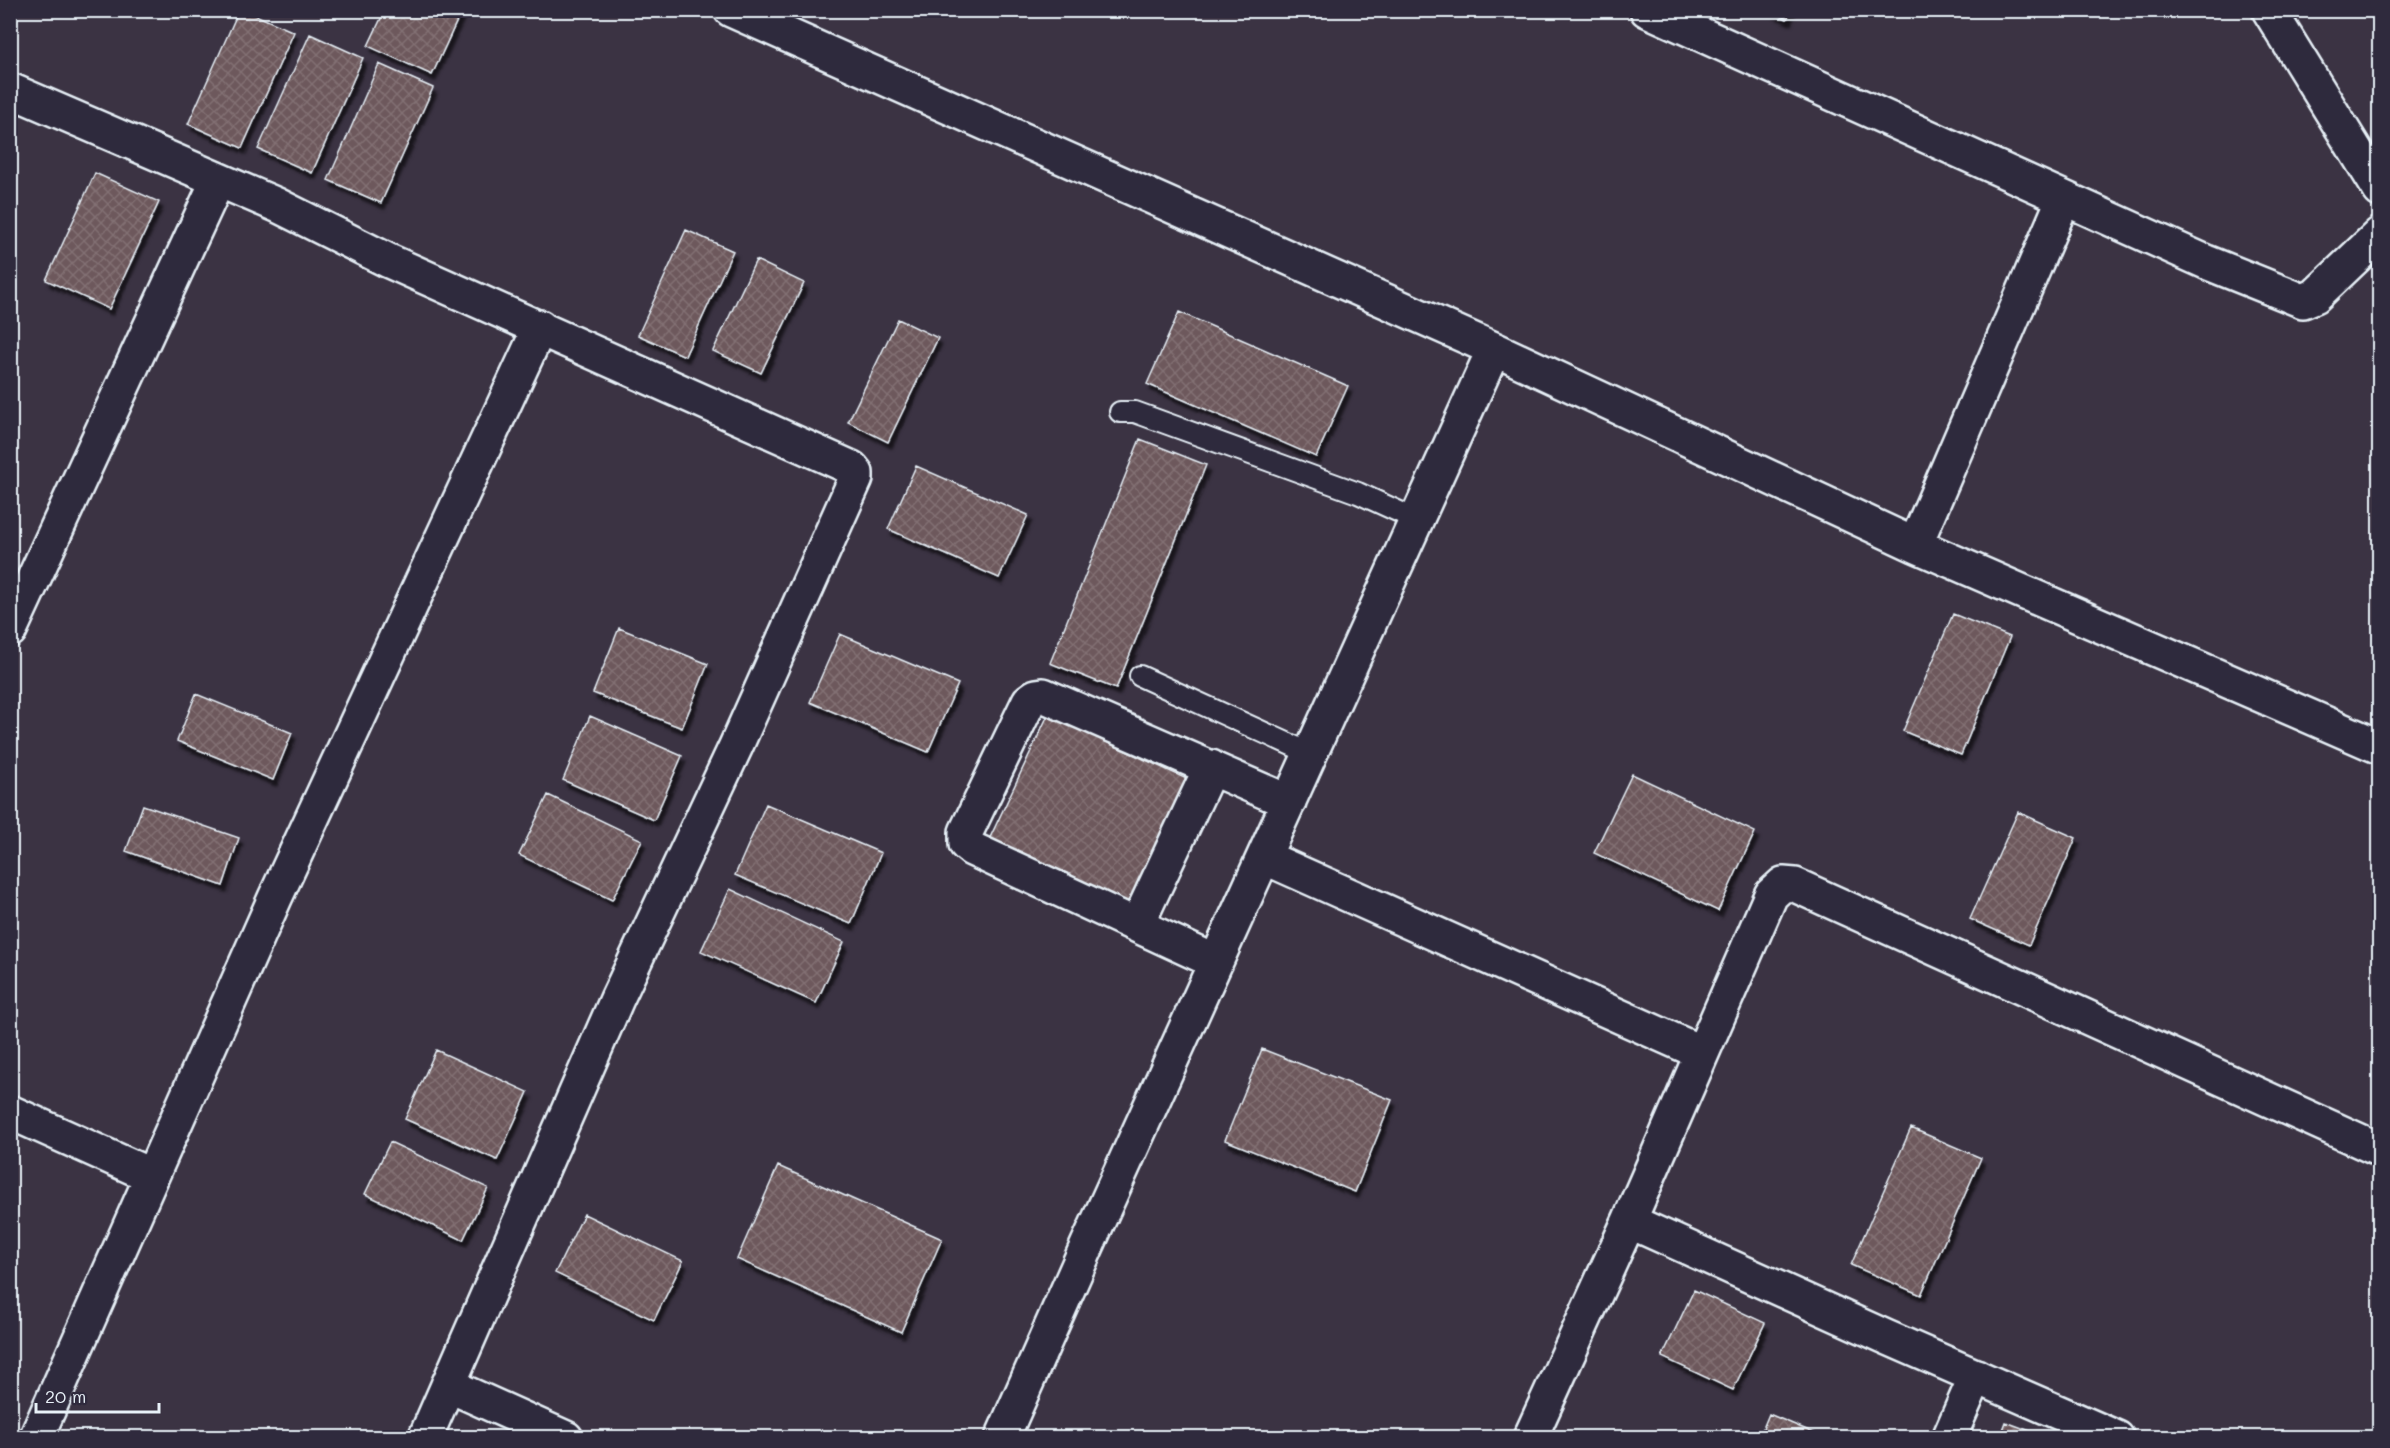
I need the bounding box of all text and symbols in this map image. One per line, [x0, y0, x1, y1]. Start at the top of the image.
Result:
scale bar [36, 1376, 159, 1414]
text: 20 m [45, 1384, 86, 1408]

